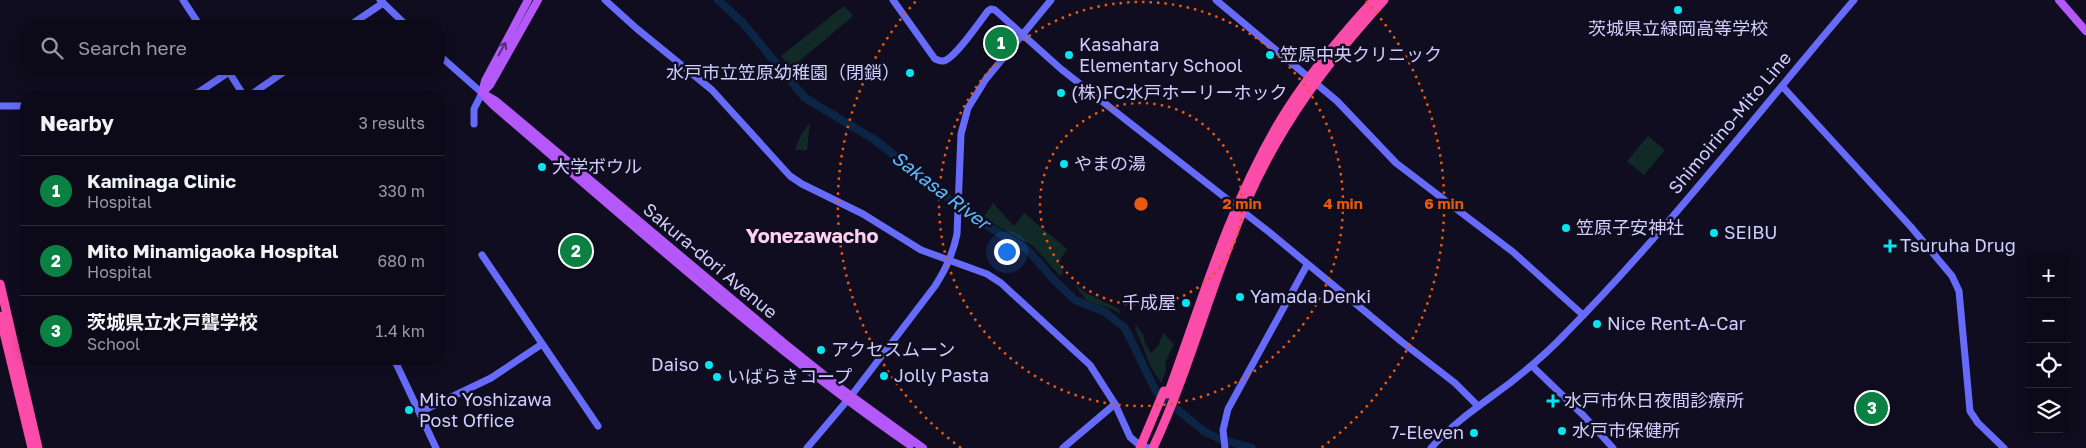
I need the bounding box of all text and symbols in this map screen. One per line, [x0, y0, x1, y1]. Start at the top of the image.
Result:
marker: 茨城県立緑岡高等学校 [1672, 4, 1684, 16]
place label: 茨城県立緑岡高等学校 [1588, 17, 1768, 39]
search box [20, 20, 445, 75]
pin: 1 [985, 24, 1017, 62]
place label: Kasahara Elementary School [1079, 33, 1243, 76]
icon: search [38, 34, 66, 62]
text: Search here [78, 36, 187, 59]
one-way arrow [497, 41, 507, 56]
place label: 笠原中央クリニック [1280, 43, 1442, 65]
street label: Shimoirino-Mito Line [1663, 47, 1795, 198]
marker: Kasahara Elementary School [1063, 49, 1075, 61]
marker: 笠原中央クリニック [1264, 49, 1276, 61]
place label: 水戸市立笠原幼稚園（閉鎖） [666, 61, 900, 83]
marker: 水戸市立笠原幼稚園（閉鎖） [904, 67, 916, 79]
place label: (株)FC水戸ホーリーホック [1071, 81, 1288, 103]
marker: (株)FC水戸ホーリーホック [1055, 87, 1067, 99]
text: Nearby [40, 110, 114, 136]
text: 3 results [358, 113, 425, 133]
water label: Sakasa River [888, 145, 997, 235]
place label: やまの湯 [1074, 152, 1146, 174]
place label: 大学ボウル [552, 155, 642, 177]
marker: やまの湯 [1058, 158, 1070, 170]
marker: 大学ボウル [536, 161, 548, 173]
text: Kaminaga Clinic [87, 169, 236, 192]
text: 1 [52, 181, 60, 201]
text: 330 m [378, 181, 425, 201]
text: Hospital [87, 192, 152, 212]
text: 2 min [1222, 194, 1262, 212]
text: 4 min [1323, 194, 1363, 212]
text: 6 min [1424, 194, 1464, 212]
centre of rings [1132, 195, 1150, 213]
street label: Sakura-dori Avenue [639, 198, 782, 323]
place label: 笠原子安神社 [1576, 216, 1684, 238]
place label: SEIBU [1724, 221, 1777, 243]
marker: 笠原子安神社 [1560, 222, 1572, 234]
district label: Yonezawacho [746, 223, 878, 247]
marker: SEIBU [1708, 227, 1720, 239]
pin: 2 [560, 232, 592, 270]
place label: Tsuruha Drug [1900, 234, 2016, 256]
text: Mito Minamigaoka Hospital [87, 239, 338, 262]
your location [994, 239, 1020, 265]
marker: Tsuruha Drug [1884, 240, 1896, 252]
text: 2 [51, 251, 61, 271]
text: 680 m [377, 251, 425, 271]
map controls [2026, 253, 2071, 433]
button: + [2026, 253, 2071, 298]
text: Hospital [87, 262, 152, 282]
place label: Yamada Denki [1250, 285, 1371, 307]
place label: 千成屋 [1122, 291, 1176, 313]
marker: Yamada Denki [1234, 291, 1246, 303]
marker: 千成屋 [1180, 297, 1192, 309]
button: − [2026, 298, 2071, 343]
text: 茨城県立水戸聾学校 [87, 310, 258, 333]
place label: Nice Rent-A-Car [1607, 312, 1746, 334]
marker: Nice Rent-A-Car [1591, 318, 1603, 330]
text: 3 [51, 321, 61, 341]
text: 1.4 km [375, 321, 425, 341]
text: School [87, 334, 140, 354]
place label: アクセスムーン [831, 338, 955, 360]
button: locate [2026, 343, 2071, 388]
marker: アクセスムーン [815, 344, 827, 356]
place label: Daiso [651, 353, 699, 375]
marker: Daiso [703, 359, 715, 371]
place label: Jolly Pasta [894, 364, 989, 386]
place label: いばらきコープ [727, 365, 852, 387]
marker: Jolly Pasta [878, 370, 890, 382]
marker: いばらきコープ [711, 371, 723, 383]
place label: Mito Yoshizawa Post Office [419, 388, 552, 431]
button: layers [2026, 388, 2071, 433]
place label: 水戸市休日夜間診療所 [1564, 389, 1744, 411]
pin: 3 [1856, 389, 1888, 427]
marker: 水戸市休日夜間診療所 [1546, 394, 1560, 408]
marker: Mito Yoshizawa Post Office [403, 404, 415, 416]
place label: 水戸市保健所 [1572, 419, 1680, 441]
place label: 7-Eleven [1390, 421, 1464, 443]
marker: 水戸市保健所 [1556, 425, 1568, 437]
marker: 7-Eleven [1468, 427, 1480, 439]

